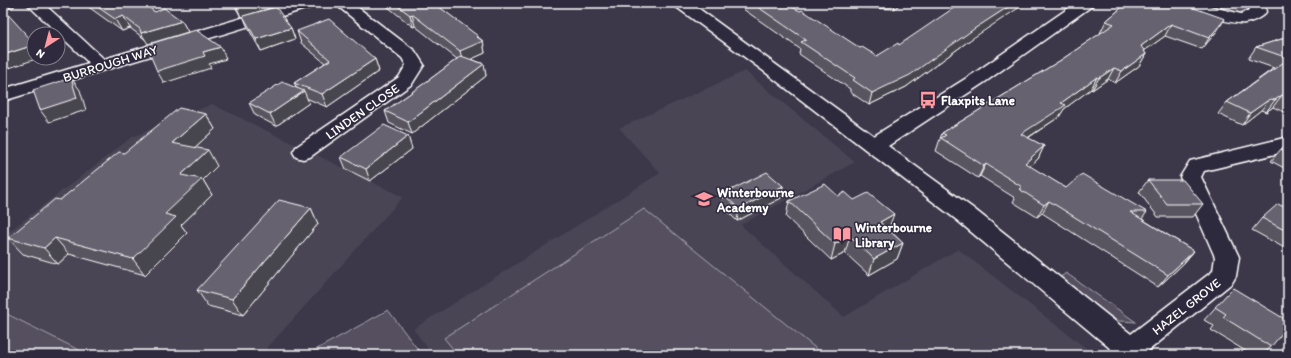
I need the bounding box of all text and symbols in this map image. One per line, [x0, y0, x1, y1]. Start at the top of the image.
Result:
north arrow [26, 26, 66, 66]
street label: BURROUGH WAY [61, 42, 160, 85]
text: N [34, 46, 47, 61]
street label: LINDEN CLOSE [323, 80, 402, 142]
bus stop icon: Flaxpits Lane [918, 90, 938, 110]
place label: Flaxpits Lane [941, 93, 1015, 109]
place label: Winterbourne Academy [716, 185, 794, 216]
school or university icon: Winterbourne Academy [694, 189, 714, 209]
place label: Winterbourne Library [855, 220, 932, 251]
library icon: Winterbourne Library [832, 224, 852, 244]
street label: HAZEL GROVE [1149, 275, 1224, 338]

